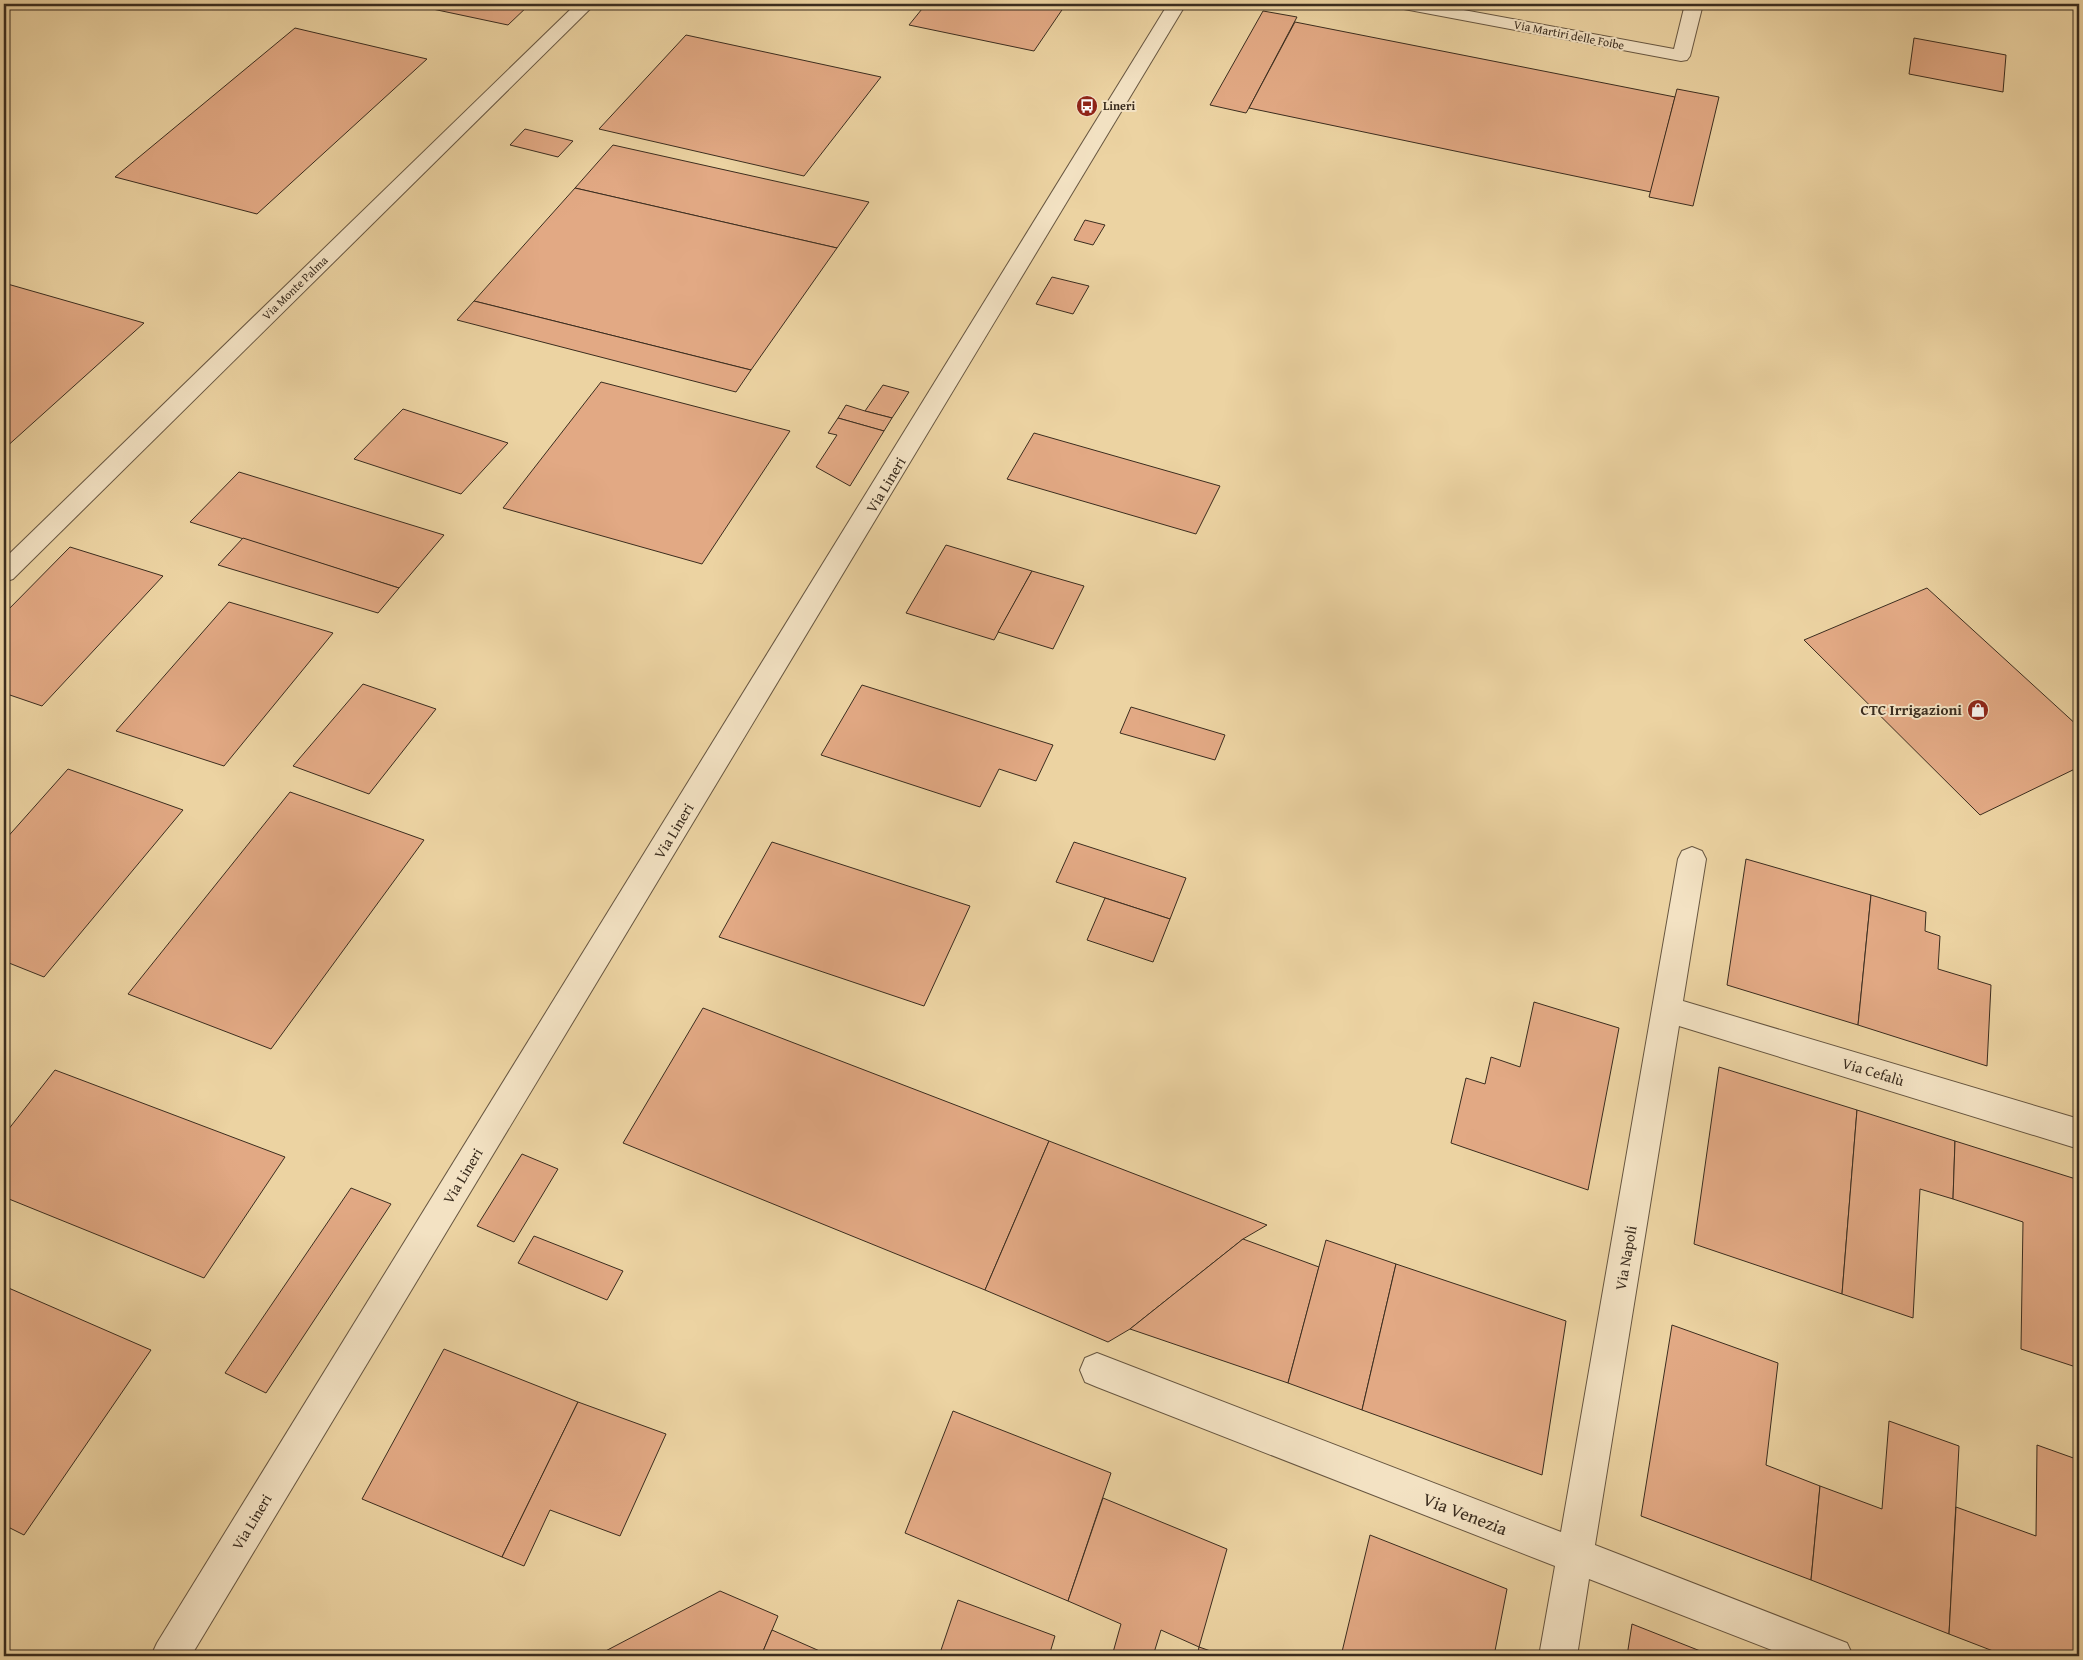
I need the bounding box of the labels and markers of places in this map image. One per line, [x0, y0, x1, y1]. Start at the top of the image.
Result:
bus stop icon: Lineri [1075, 94, 1099, 118]
place label: Lineri [1103, 97, 1135, 114]
shop icon: CTC Irrigazioni [1966, 698, 1990, 722]
place label: CTC Irrigazioni [1861, 699, 1962, 720]

